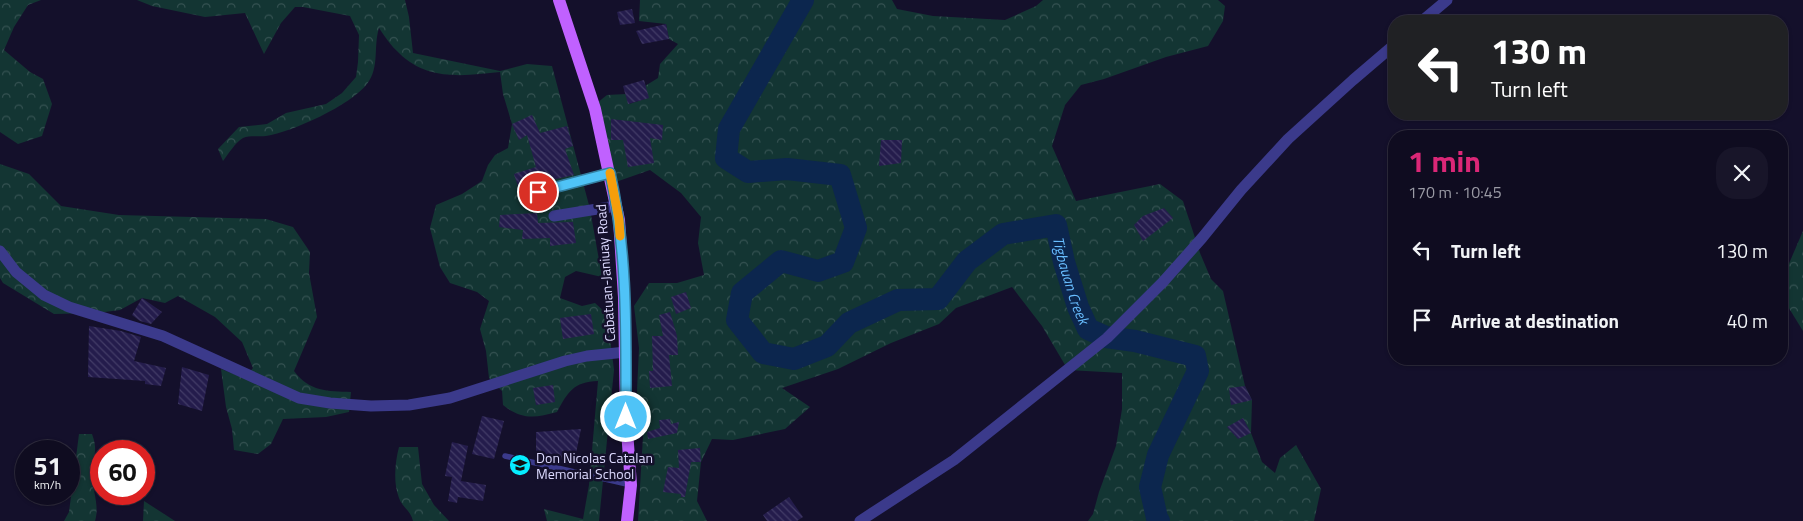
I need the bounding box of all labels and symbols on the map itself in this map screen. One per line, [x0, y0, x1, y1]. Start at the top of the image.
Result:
pin [517, 171, 559, 213]
street label: Cabatuan-Janiuay Road [590, 204, 620, 342]
water label: Tigbauan Creek [1047, 234, 1097, 330]
position arrow [599, 390, 651, 442]
speed limit sign: 60 [90, 440, 155, 505]
place label: Don Nicolas Catalan Memorial School [536, 447, 653, 484]
school or university icon: Don Nicolas Catalan Memorial School [508, 453, 532, 477]

